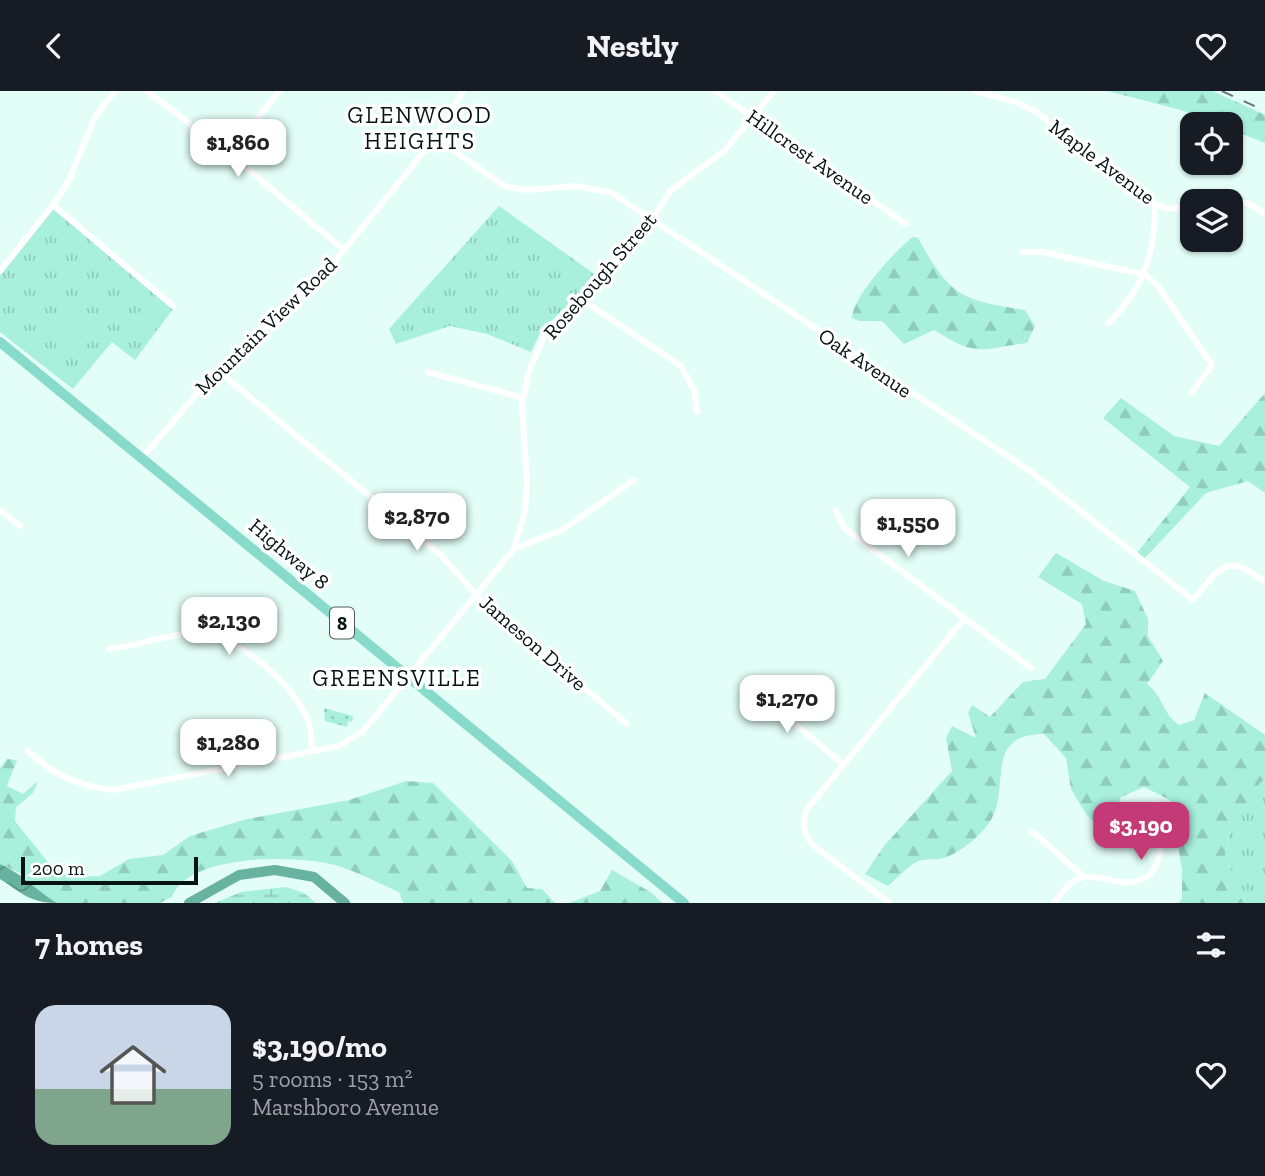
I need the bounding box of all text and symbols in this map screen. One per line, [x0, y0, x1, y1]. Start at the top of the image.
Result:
icon: back [35, 27, 73, 65]
text: Nestly [586, 27, 679, 65]
icon: heart [1192, 27, 1230, 65]
district label: GLENWOOD HEIGHTS [347, 101, 493, 155]
street label: Hillcrest Avenue [742, 104, 879, 210]
map controls [1180, 112, 1243, 252]
button: locate [1180, 112, 1243, 175]
street label: Maple Avenue [1044, 114, 1160, 210]
pin: $1,860 [181, 119, 295, 179]
text: $1,860 [206, 128, 270, 156]
button: layers [1180, 189, 1243, 252]
street label: Rosebough Street [538, 207, 662, 344]
street label: Mountain View Road [190, 251, 342, 400]
street label: Oak Avenue [814, 322, 917, 403]
pin: $2,870 [360, 493, 474, 553]
pin: $1,550 [851, 499, 965, 559]
text: $2,870 [384, 502, 450, 530]
text: $1,550 [877, 508, 939, 536]
street label: Highway 8 [244, 513, 334, 594]
street label: Jameson Drive [475, 589, 592, 696]
pin: $2,130 [172, 597, 286, 657]
text: $2,130 [197, 606, 261, 634]
road number: 8 [330, 607, 354, 639]
district label: GREENSVILLE [312, 664, 482, 692]
pin: $1,270 [730, 675, 844, 735]
text: $1,270 [756, 684, 818, 712]
pin: $1,280 [171, 719, 285, 779]
text: $1,280 [196, 728, 260, 756]
pin: $3,190 [1084, 803, 1198, 862]
text: $3,190 [1109, 811, 1173, 839]
scale bar [21, 854, 198, 886]
text: 200 m [32, 857, 84, 880]
icon: filters [1192, 926, 1230, 964]
text: 7 homes [35, 927, 143, 963]
text: $3,190/mo [252, 1029, 387, 1065]
icon: home [91, 1033, 175, 1117]
icon: heart [1192, 1056, 1230, 1094]
text: 5 rooms · 153 m² [252, 1065, 413, 1093]
text: Marshboro Avenue [252, 1093, 439, 1121]

